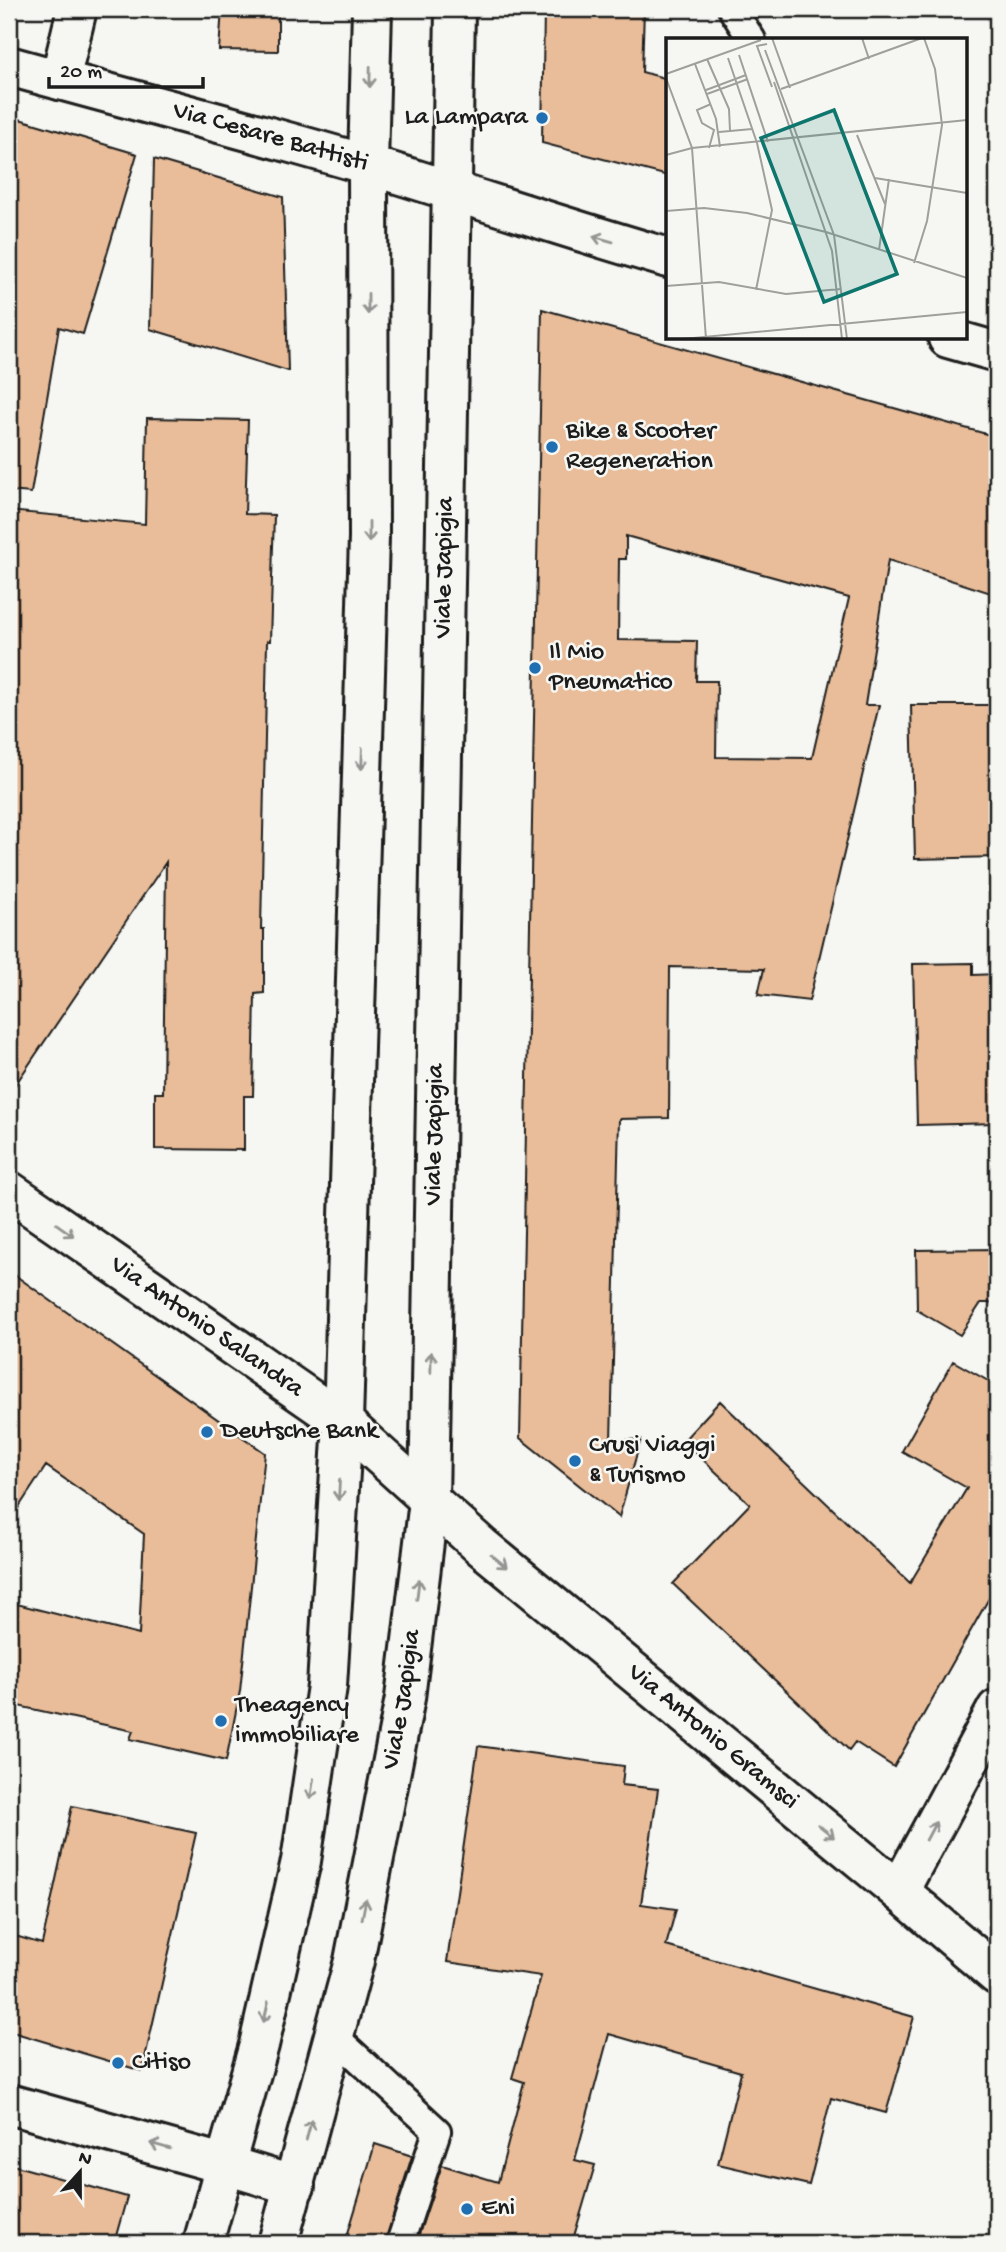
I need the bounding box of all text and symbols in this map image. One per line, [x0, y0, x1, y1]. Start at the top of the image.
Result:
inset map [666, 38, 968, 340]
scale bar [49, 46, 203, 90]
text: 20 m [60, 61, 102, 86]
one-way arrow [364, 65, 377, 88]
street label: Via Cesare Battisti [168, 95, 372, 180]
place label: La Lampara [405, 103, 530, 134]
marker: La Lampara [534, 110, 550, 126]
one-way arrow [592, 232, 614, 245]
one-way arrow [361, 293, 375, 316]
place label: Bike & Scooter Regeneration [565, 417, 718, 478]
marker: Bike & Scooter Regeneration [544, 439, 560, 455]
street label: Viale Japigia [429, 495, 462, 640]
one-way arrow [362, 520, 375, 543]
place label: Il Mio Pneumatico [548, 638, 673, 699]
marker: Il Mio Pneumatico [527, 660, 543, 676]
one-way arrow [356, 748, 369, 771]
street label: Viale Japigia [419, 1062, 452, 1206]
one-way arrow [55, 1223, 74, 1237]
street label: Via Antonio Salandra [103, 1249, 310, 1406]
one-way arrow [425, 1351, 438, 1374]
place label: Deutsche Bank [219, 1417, 380, 1448]
marker: Deutsche Bank [199, 1424, 215, 1440]
place label: Crusi Viaggi & Turismo [589, 1431, 716, 1492]
marker: Crusi Viaggi & Turismo [567, 1453, 583, 1469]
one-way arrow [333, 1478, 346, 1501]
one-way arrow [490, 1553, 508, 1569]
one-way arrow [412, 1578, 425, 1601]
street label: Viale Japigia [376, 1626, 429, 1773]
street label: Via Antonio Gramsci [620, 1657, 805, 1817]
place label: Theagency immobiliare [233, 1691, 359, 1752]
marker: Theagency immobiliare [213, 1713, 229, 1729]
one-way arrow [305, 1777, 318, 1800]
one-way arrow [924, 1821, 938, 1841]
one-way arrow [816, 1823, 834, 1838]
one-way arrow [357, 1898, 371, 1921]
one-way arrow [259, 2000, 273, 2023]
place label: Citiso [132, 2048, 191, 2079]
marker: Citiso [110, 2055, 126, 2071]
one-way arrow [303, 2119, 316, 2142]
north arrow [46, 2136, 116, 2206]
one-way arrow [149, 2139, 172, 2152]
text: N [75, 2146, 95, 2172]
place label: Eni [481, 2194, 515, 2225]
marker: Eni [459, 2201, 475, 2217]

